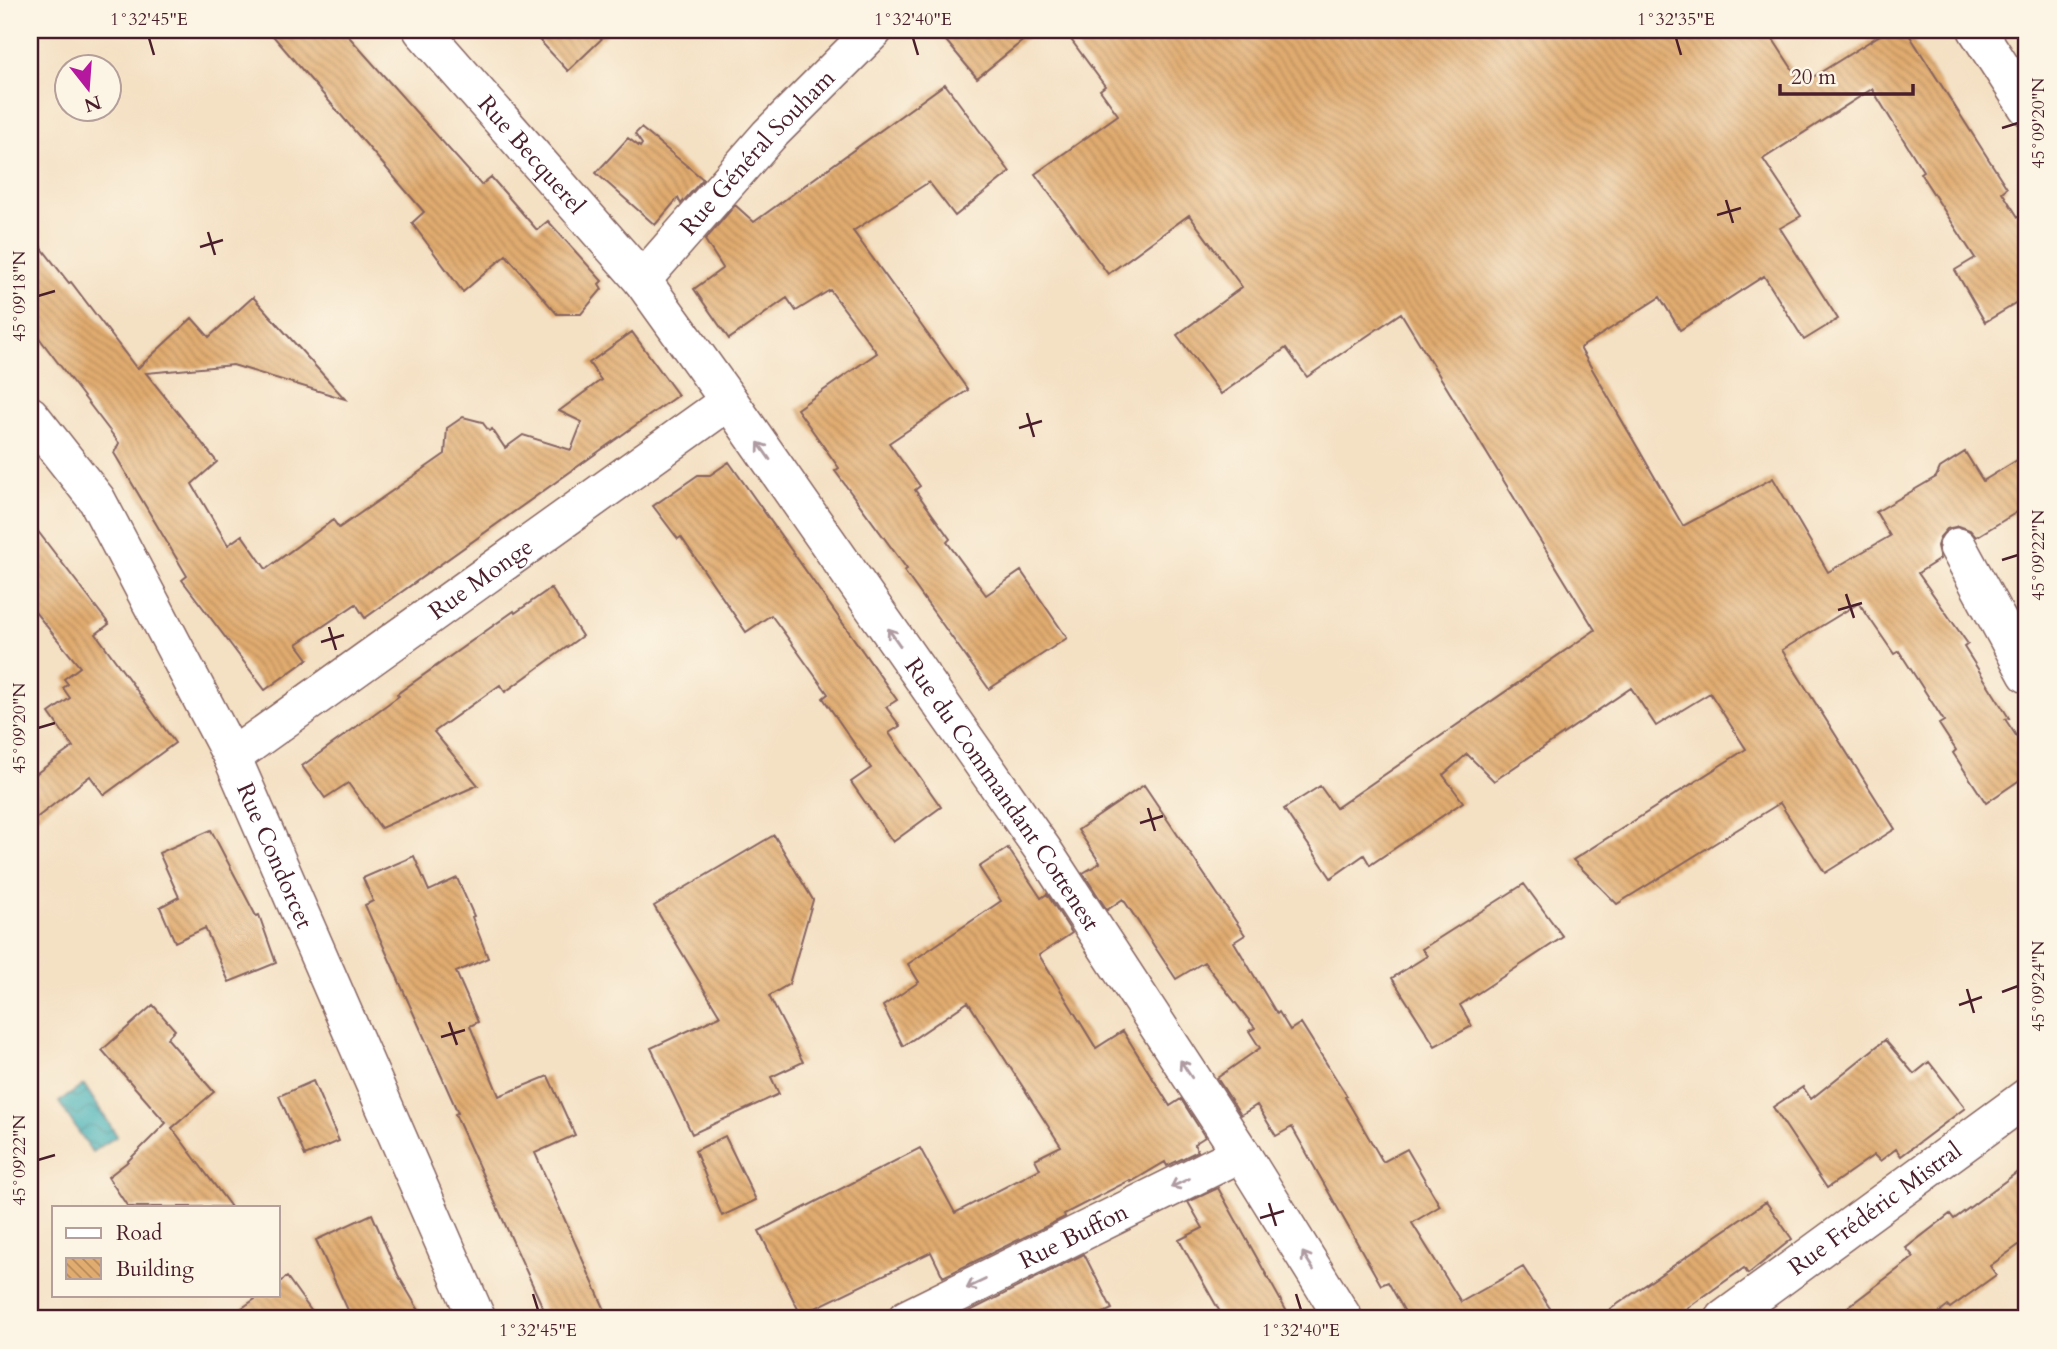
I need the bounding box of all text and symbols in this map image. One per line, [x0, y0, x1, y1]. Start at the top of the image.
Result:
text: 1°32'45"E [110, 7, 188, 32]
text: 1°32'40"E [874, 7, 952, 32]
text: 1°32'35"E [1637, 7, 1715, 32]
north arrow [52, 52, 122, 122]
scale bar [1780, 52, 1913, 96]
street label: Rue Général Souham [672, 62, 843, 243]
text: 20 m [1791, 63, 1836, 92]
text: 45°09'20"N [2026, 77, 2051, 169]
text: N [81, 88, 104, 118]
street label: Rue Becquerel [470, 88, 593, 221]
text: 45°09'18"N [7, 250, 32, 342]
one-way arrow [757, 442, 771, 461]
text: 45°09'22"N [2026, 509, 2051, 601]
street label: Rue Monge [422, 531, 540, 628]
one-way arrow [887, 628, 901, 647]
street label: Rue du Commandant Cottenest [897, 652, 1108, 938]
text: 45°09'20"N [7, 682, 32, 774]
street label: Rue Condorcet [228, 778, 321, 934]
text: 45°09'24"N [2026, 940, 2051, 1032]
one-way arrow [1179, 1060, 1193, 1079]
text: 45°09'22"N [7, 1114, 32, 1206]
street label: Rue Frédéric Mistral [1782, 1134, 1969, 1283]
one-way arrow [1170, 1177, 1191, 1191]
street label: Rue Buffon [1014, 1195, 1134, 1277]
legend [52, 1206, 280, 1296]
text: Road [116, 1219, 162, 1248]
one-way arrow [1300, 1252, 1314, 1272]
text: Building [116, 1255, 194, 1284]
one-way arrow [966, 1278, 987, 1292]
text: 1°32'45"E [499, 1318, 577, 1343]
text: 1°32'40"E [1262, 1318, 1340, 1343]

